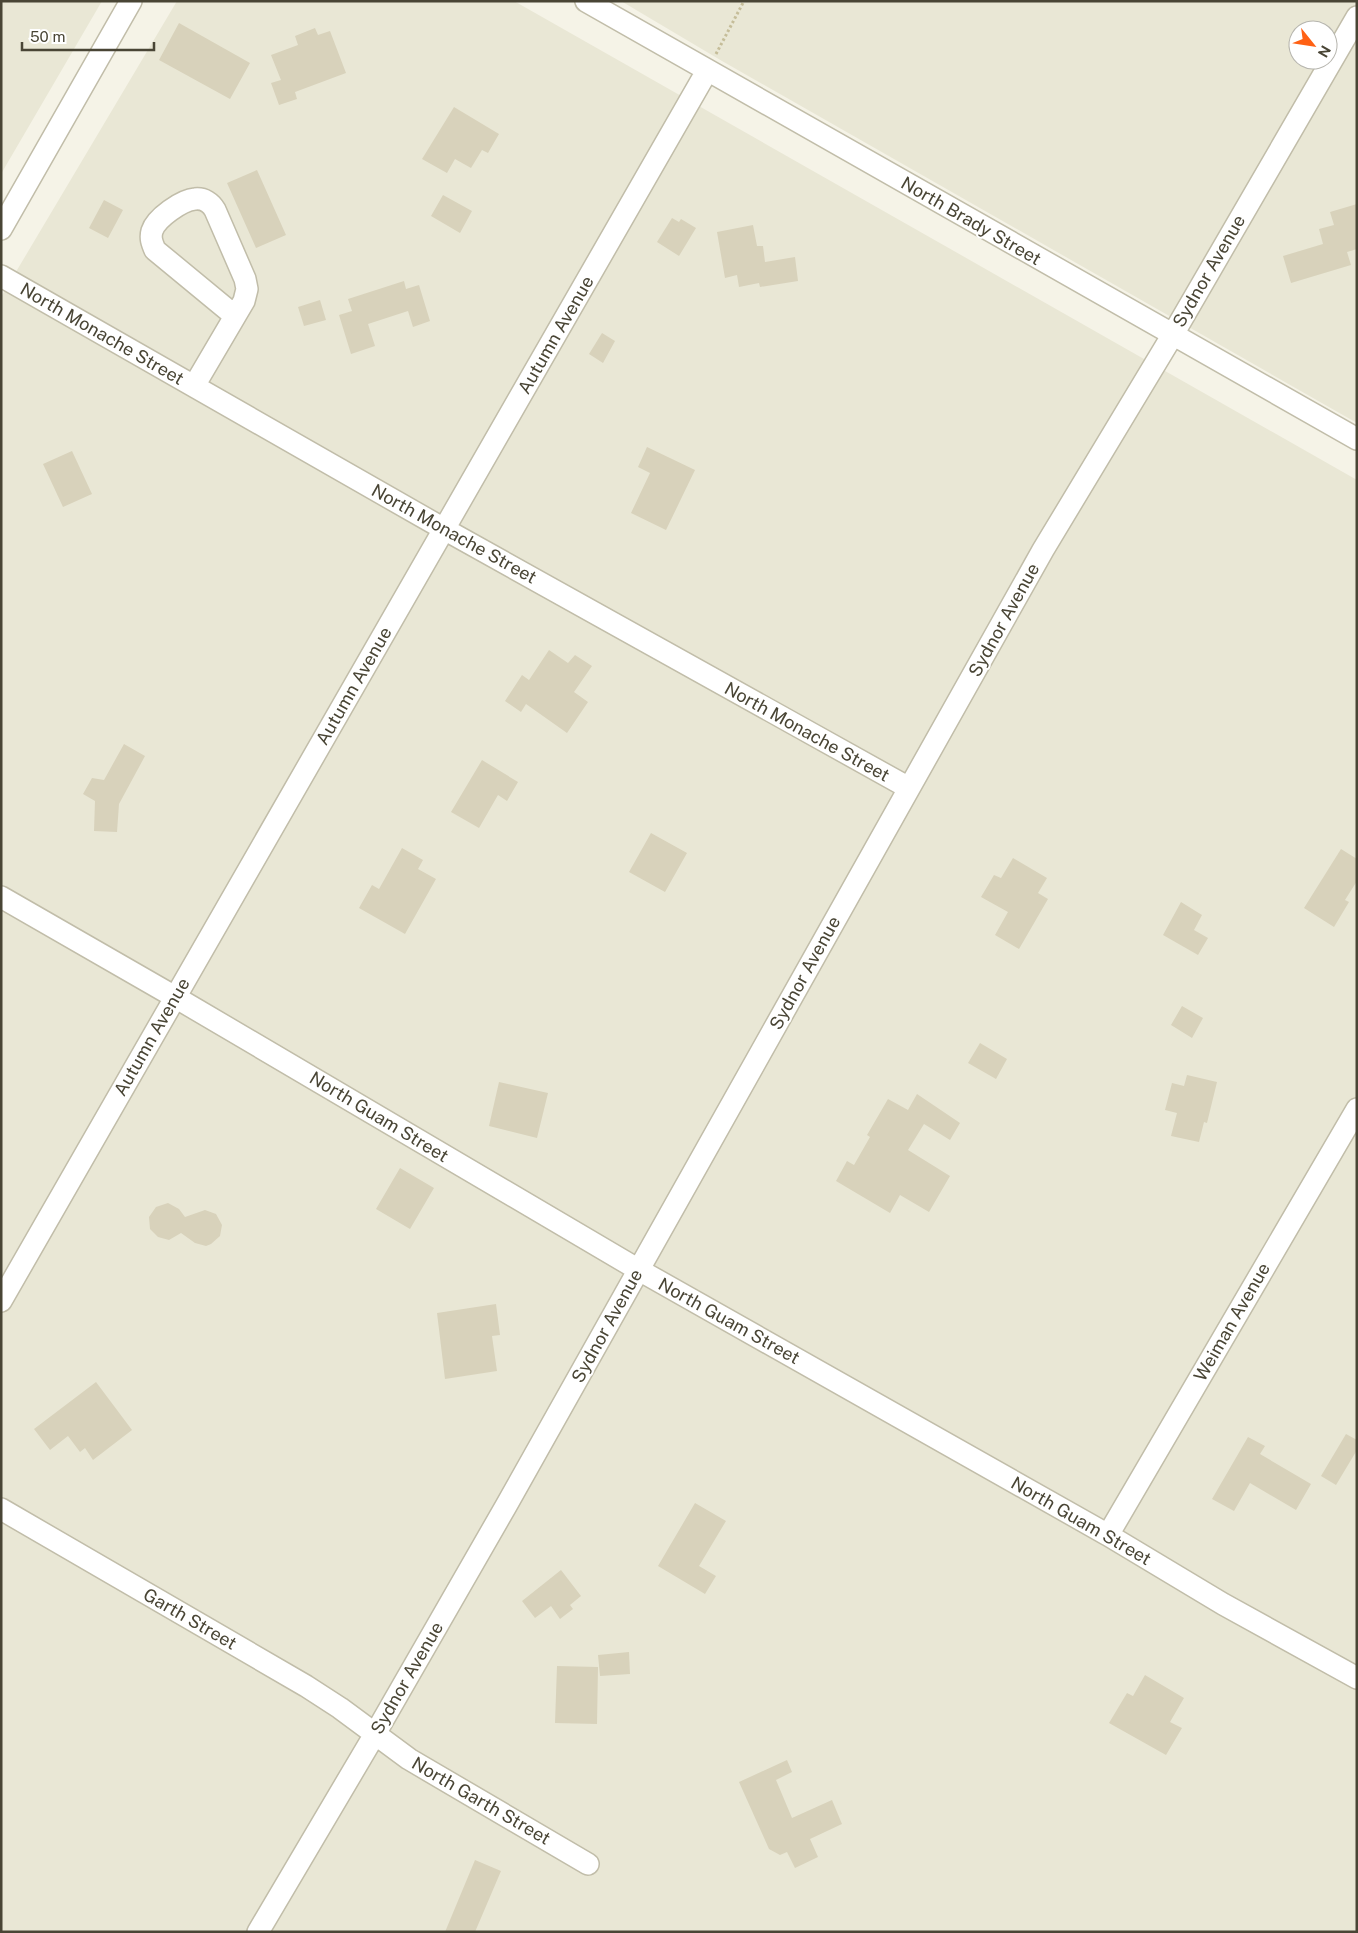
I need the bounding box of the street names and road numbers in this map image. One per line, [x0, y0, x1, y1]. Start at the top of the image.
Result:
street label: North Brady Street [898, 172, 1045, 269]
street label: Sydnor Avenue [1168, 211, 1249, 331]
street label: Autumn Avenue [513, 272, 598, 397]
street label: North Monache Street [17, 278, 188, 389]
street label: North Monache Street [368, 479, 540, 588]
street label: Sydnor Avenue [964, 559, 1043, 680]
street label: Autumn Avenue [311, 623, 396, 748]
street label: North Monache Street [721, 677, 893, 786]
street label: Sydnor Avenue [765, 912, 844, 1033]
street label: Autumn Avenue [109, 974, 194, 1099]
street label: North Guam Street [306, 1067, 453, 1166]
street label: Weiman Avenue [1189, 1259, 1274, 1385]
street label: Sydnor Avenue [567, 1265, 646, 1386]
street label: North Guam Street [655, 1273, 804, 1368]
street label: North Guam Street [1007, 1472, 1155, 1569]
street label: Garth Street [140, 1583, 241, 1654]
street label: Sydnor Avenue [366, 1618, 447, 1738]
street label: North Garth Street [408, 1752, 554, 1849]

